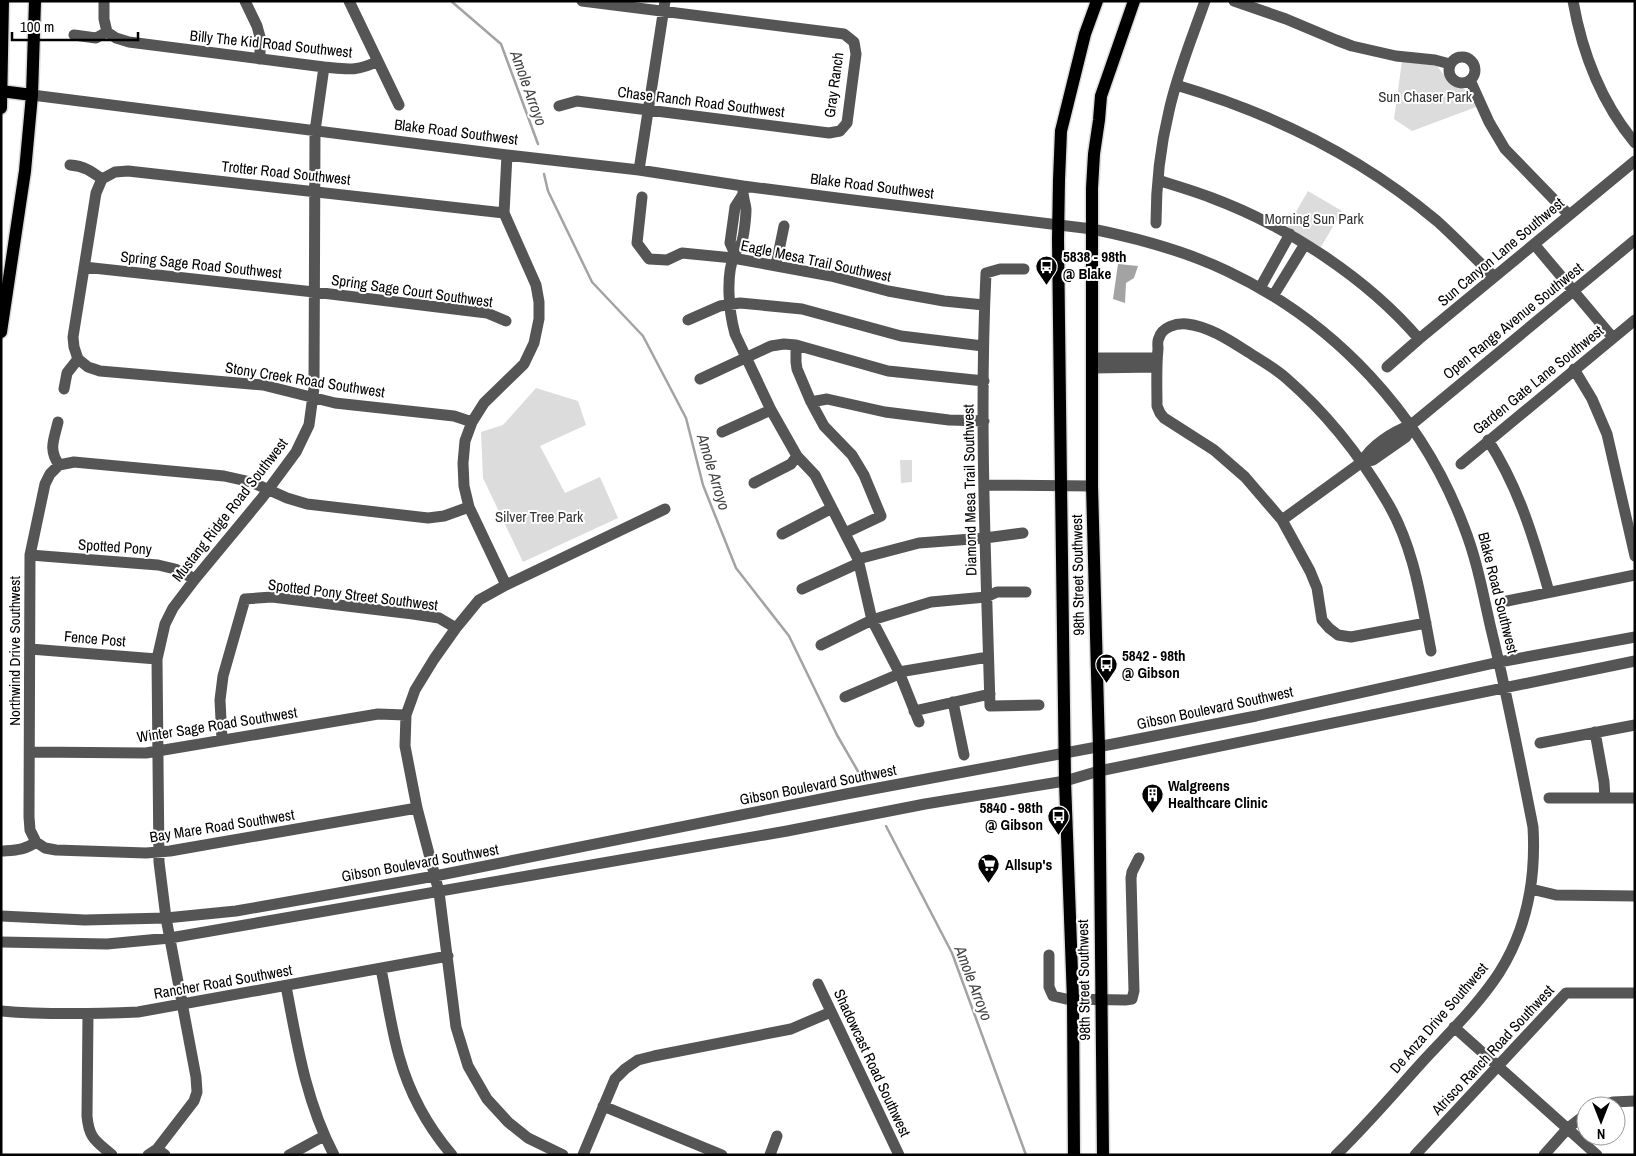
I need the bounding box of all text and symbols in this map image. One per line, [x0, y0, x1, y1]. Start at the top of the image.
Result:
scale bar [12, 10, 139, 42]
text: 100 m [20, 16, 54, 37]
street label: Billy The Kid Road Southwest [189, 25, 354, 63]
water label: Amole Arroyo [505, 46, 553, 129]
street label: Gray Ranch [819, 51, 848, 119]
street label: Chase Ranch Road Southwest [616, 81, 786, 122]
park label: Sun Chaser Park [1378, 86, 1473, 107]
street label: Blake Road Southwest [393, 113, 520, 150]
street label: Trotter Road Southwest [221, 155, 352, 190]
street label: Blake Road Southwest [809, 167, 936, 204]
street label: Sun Canyon Lane Southwest [1433, 192, 1569, 311]
park label: Morning Sun Park [1264, 208, 1364, 229]
street label: Eagle Mesa Trail Southwest [739, 234, 894, 287]
street label: Spring Sage Road Southwest [119, 246, 283, 283]
place label: 5838 - 98th @ Blake [1063, 246, 1127, 284]
bus stop icon: 5838 - 98th @ Blake [1035, 254, 1059, 285]
street label: Open Range Avenue Southwest [1438, 257, 1588, 384]
street label: Spring Sage Court Southwest [330, 269, 495, 312]
street label: Garden Gate Lane Southwest [1468, 320, 1608, 439]
street label: Stony Creek Road Southwest [224, 357, 387, 403]
street label: Diamond Mesa Trail Southwest [957, 403, 981, 576]
water label: Amole Arroyo [692, 430, 736, 513]
street label: Mustang Ridge Road Southwest [167, 433, 293, 586]
park label: Silver Tree Park [495, 506, 584, 527]
street label: 98th Street Southwest [1066, 514, 1089, 636]
street label: Blake Road Southwest [1473, 530, 1524, 656]
street label: Spotted Pony [77, 533, 153, 560]
street label: Spotted Pony Street Southwest [267, 574, 440, 615]
street label: Northwind Drive Southwest [4, 576, 25, 726]
street label: Fence Post [63, 625, 127, 652]
place label: 5842 - 98th @ Gibson [1122, 645, 1186, 683]
bus stop icon: 5842 - 98th @ Gibson [1094, 653, 1118, 684]
street label: Gibson Boulevard Southwest [1135, 681, 1296, 734]
street label: Winter Sage Road Southwest [135, 701, 299, 748]
street label: Gibson Boulevard Southwest [738, 759, 899, 810]
place label: Walgreens Healthcare Clinic [1168, 775, 1268, 813]
building icon: Walgreens Healthcare Clinic [1140, 783, 1164, 814]
place label: 5840 - 98th @ Gibson [979, 797, 1043, 835]
street label: Bay Mare Road Southwest [148, 804, 296, 847]
bus stop icon: 5840 - 98th @ Gibson [1047, 805, 1071, 836]
street label: Gibson Boulevard Southwest [340, 838, 501, 887]
supermarket icon: Allsup's [977, 853, 1001, 884]
place label: Allsup's [1005, 854, 1053, 875]
street label: 98th Street Southwest [1072, 919, 1095, 1041]
water label: Amole Arroyo [949, 941, 998, 1024]
street label: De Anza Drive Southwest [1385, 957, 1493, 1077]
street label: Rancher Road Southwest [152, 959, 294, 1004]
street label: Atrisco Ranch Road Southwest [1426, 980, 1559, 1120]
street label: Shadowcast Road Southwest [829, 986, 916, 1141]
north arrow [1576, 1096, 1626, 1146]
text: N [1597, 1125, 1605, 1143]

